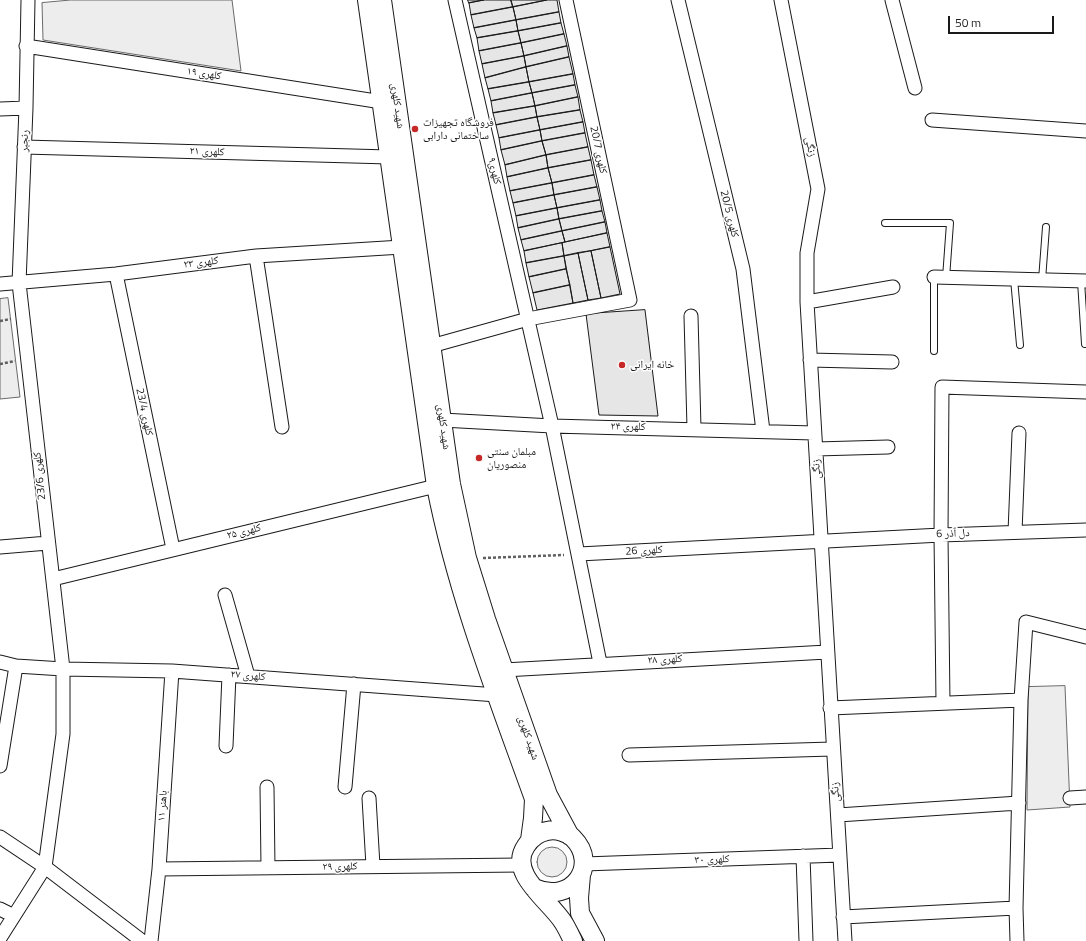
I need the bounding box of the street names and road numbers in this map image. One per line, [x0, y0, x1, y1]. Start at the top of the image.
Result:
street label: کلهری ۱۹ [186, 65, 222, 83]
street label: شهید کلهری [387, 82, 407, 130]
street label: کلهری 20/7 [587, 125, 609, 175]
street label: رنجبر [18, 130, 32, 152]
street label: زنگی [802, 136, 818, 158]
street label: کلهری ۲۱ [189, 145, 225, 159]
street label: کلهری۹ [484, 156, 504, 186]
street label: کلهری 20/5 [717, 189, 741, 239]
street label: کلهری ۲۳ [183, 254, 219, 272]
street label: کلهری 23/4 [133, 387, 155, 437]
street label: شهید کلهری [433, 403, 453, 451]
street label: کلهری ۲۴ [610, 420, 646, 434]
street label: کلهری 23/6 [31, 451, 49, 501]
street label: زنگی [810, 459, 824, 479]
street label: کلهری ۲۵ [225, 521, 263, 543]
street label: دل آذر 6 [936, 527, 970, 541]
street label: کلهری 26 [625, 543, 663, 559]
street label: کلهری ۲۸ [647, 652, 683, 668]
street label: کلهری ۲۷ [230, 668, 266, 684]
street label: شهید کلهری [514, 714, 542, 762]
street label: زنگی [829, 782, 843, 802]
street label: باهنر ۱۱ [155, 790, 171, 822]
street label: کلهری ۳۰ [694, 853, 730, 867]
street label: کلهری ۲۹ [322, 860, 358, 874]

